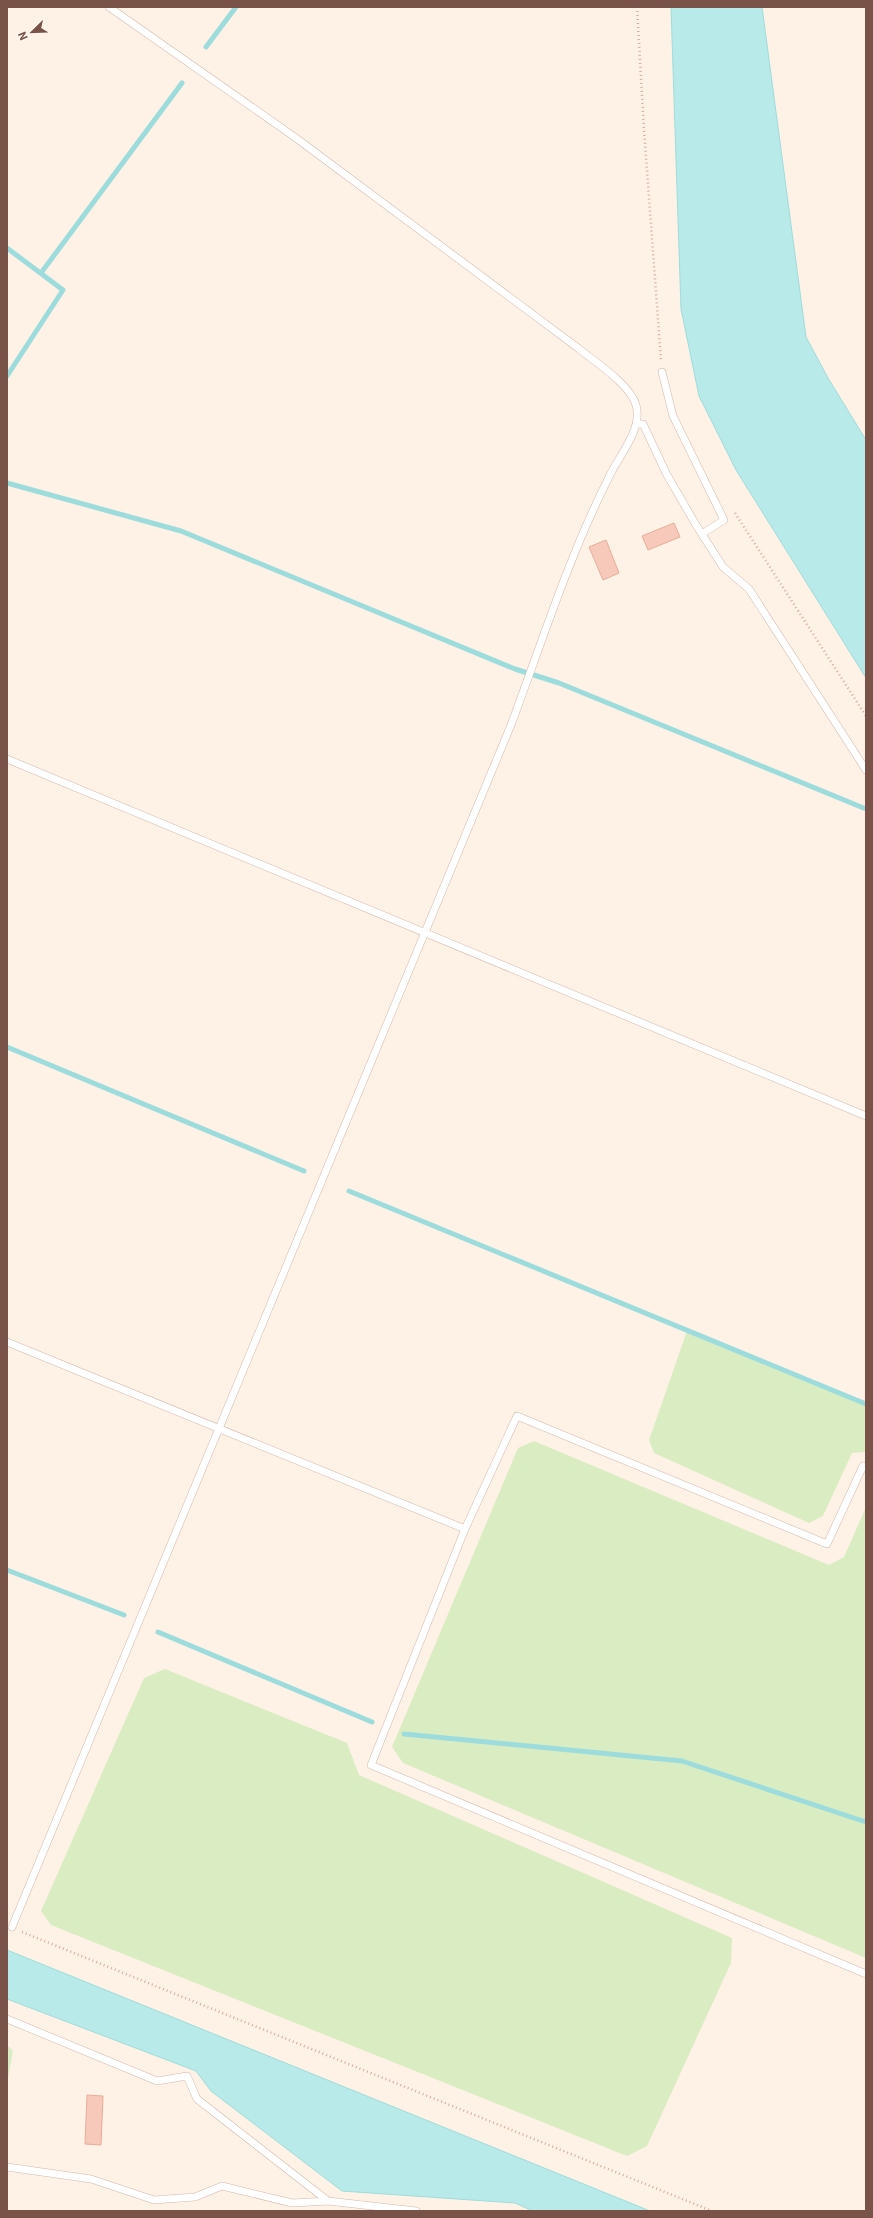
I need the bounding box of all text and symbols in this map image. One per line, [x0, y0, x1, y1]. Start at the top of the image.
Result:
north arrow [12, 12, 52, 52]
text: N [16, 29, 31, 42]

